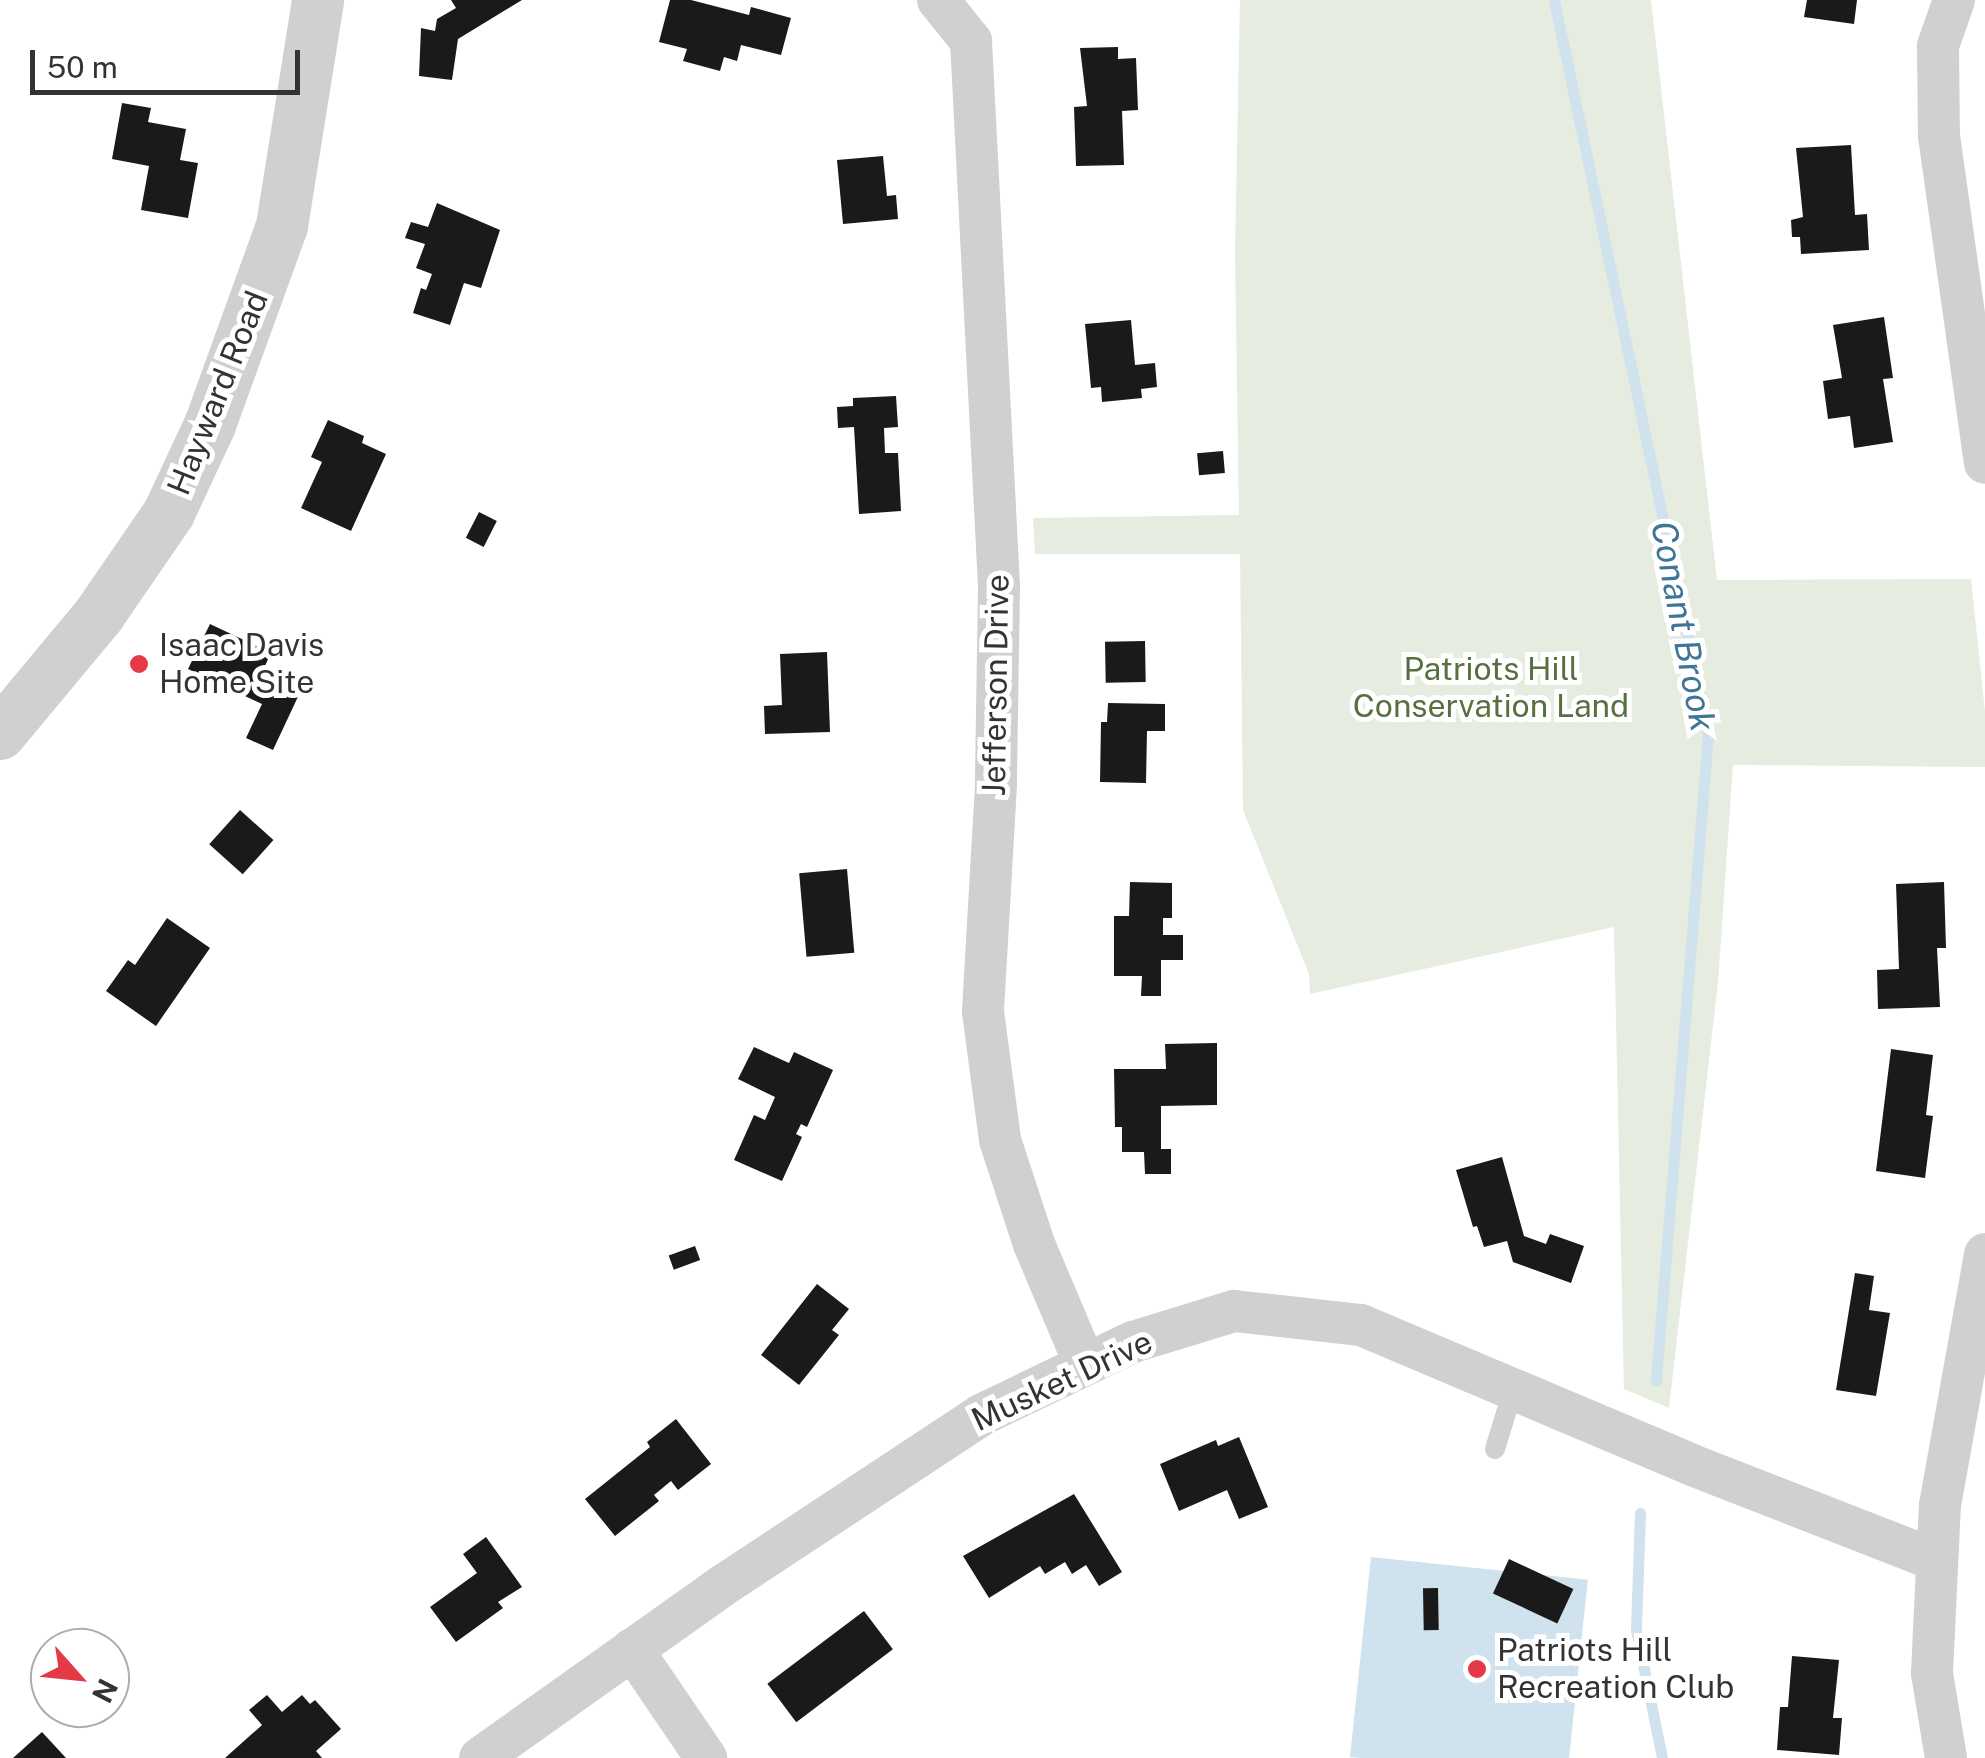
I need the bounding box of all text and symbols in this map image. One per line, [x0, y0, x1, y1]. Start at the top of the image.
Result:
scale bar [35, 30, 305, 92]
text: 50 m [47, 49, 118, 85]
street label: Hayward Road [160, 286, 276, 500]
water label: Conant Brook [1642, 517, 1724, 735]
street label: Jefferson Drive [975, 574, 1017, 796]
place label: Isaac Davis Home Site [159, 627, 324, 702]
park label: Patriots Hill Conservation Land [1353, 651, 1629, 726]
marker: Isaac Davis Home Site [128, 653, 150, 675]
street label: Musket Drive [966, 1322, 1158, 1440]
north arrow [30, 1628, 130, 1728]
place label: Patriots Hill Recreation Club [1497, 1632, 1734, 1707]
marker: Patriots Hill Recreation Club [1466, 1658, 1488, 1680]
text: N [86, 1674, 125, 1708]

